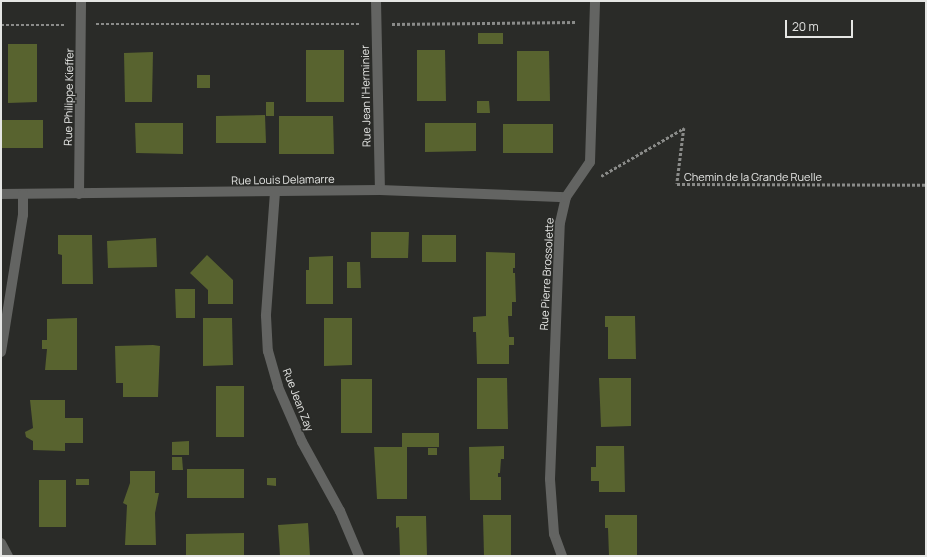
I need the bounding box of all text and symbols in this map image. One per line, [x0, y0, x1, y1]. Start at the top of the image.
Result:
scale bar [787, 12, 855, 38]
text: 20 m [792, 18, 819, 35]
street label: Rue Jean l'Herminier [359, 45, 373, 147]
street label: Rue Philippe Kieffer [62, 48, 76, 146]
street label: Chemin de la Grande Ruelle [684, 170, 822, 184]
street label: Rue Louis Delamarre [231, 172, 335, 188]
street label: Rue Pierre Brossolette [537, 217, 557, 331]
street label: Rue Jean Zay [280, 367, 316, 433]

